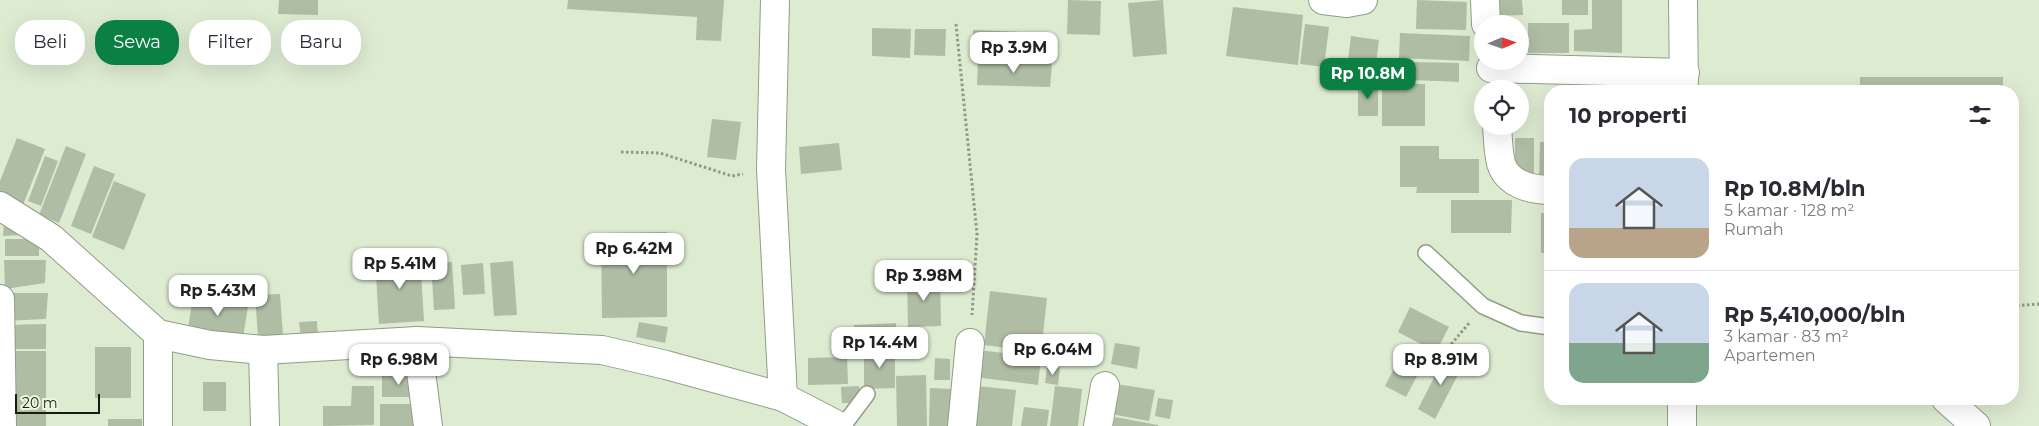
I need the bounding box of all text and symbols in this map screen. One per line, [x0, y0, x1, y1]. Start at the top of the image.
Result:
north arrow [1474, 15, 1529, 70]
map controls [1474, 15, 1529, 135]
chip: Beli [15, 20, 85, 65]
chip: Sewa [95, 20, 179, 65]
chip: Filter [189, 20, 271, 65]
chip: Baru [281, 20, 361, 65]
pin: Rp 3.9M [968, 32, 1060, 74]
text: Rp 3.9M [981, 38, 1047, 57]
pin: Rp 10.8M [1316, 58, 1420, 100]
text: Rp 10.8M [1331, 64, 1405, 83]
button: locate [1474, 80, 1529, 135]
icon: filters [1966, 101, 1994, 129]
text: 10 properti [1569, 103, 1687, 128]
text: Rp 10.8M/bln [1724, 176, 1866, 201]
icon: home [1609, 178, 1669, 238]
text: 5 kamar · 128 m² [1724, 201, 1854, 220]
text: Rumah [1724, 220, 1784, 239]
pin: Rp 6.42M [582, 232, 686, 275]
text: Rp 6.42M [595, 239, 673, 258]
pin: Rp 5.41M [348, 248, 452, 290]
text: Rp 5.41M [363, 254, 437, 273]
pin: Rp 3.98M [872, 260, 976, 302]
text: Rp 3.98M [885, 266, 963, 285]
pin: Rp 5.43M [166, 274, 270, 317]
text: Rp 5.43M [180, 281, 256, 300]
text: Rp 5,410,000/bln [1724, 302, 1905, 327]
icon: home [1609, 303, 1669, 363]
pin: Rp 14.4M [828, 326, 932, 369]
text: 3 kamar · 83 m² [1724, 327, 1849, 346]
text: Rp 14.4M [842, 333, 918, 352]
pin: Rp 6.04M [1001, 334, 1105, 376]
text: Rp 6.04M [1014, 340, 1092, 359]
pin: Rp 6.98M [347, 344, 451, 386]
pin: Rp 8.91M [1389, 344, 1493, 386]
text: Apartemen [1724, 346, 1816, 365]
text: Rp 6.98M [360, 350, 438, 369]
text: Rp 8.91M [1404, 350, 1478, 369]
scale bar [15, 391, 100, 414]
text: 20 m [22, 394, 58, 412]

